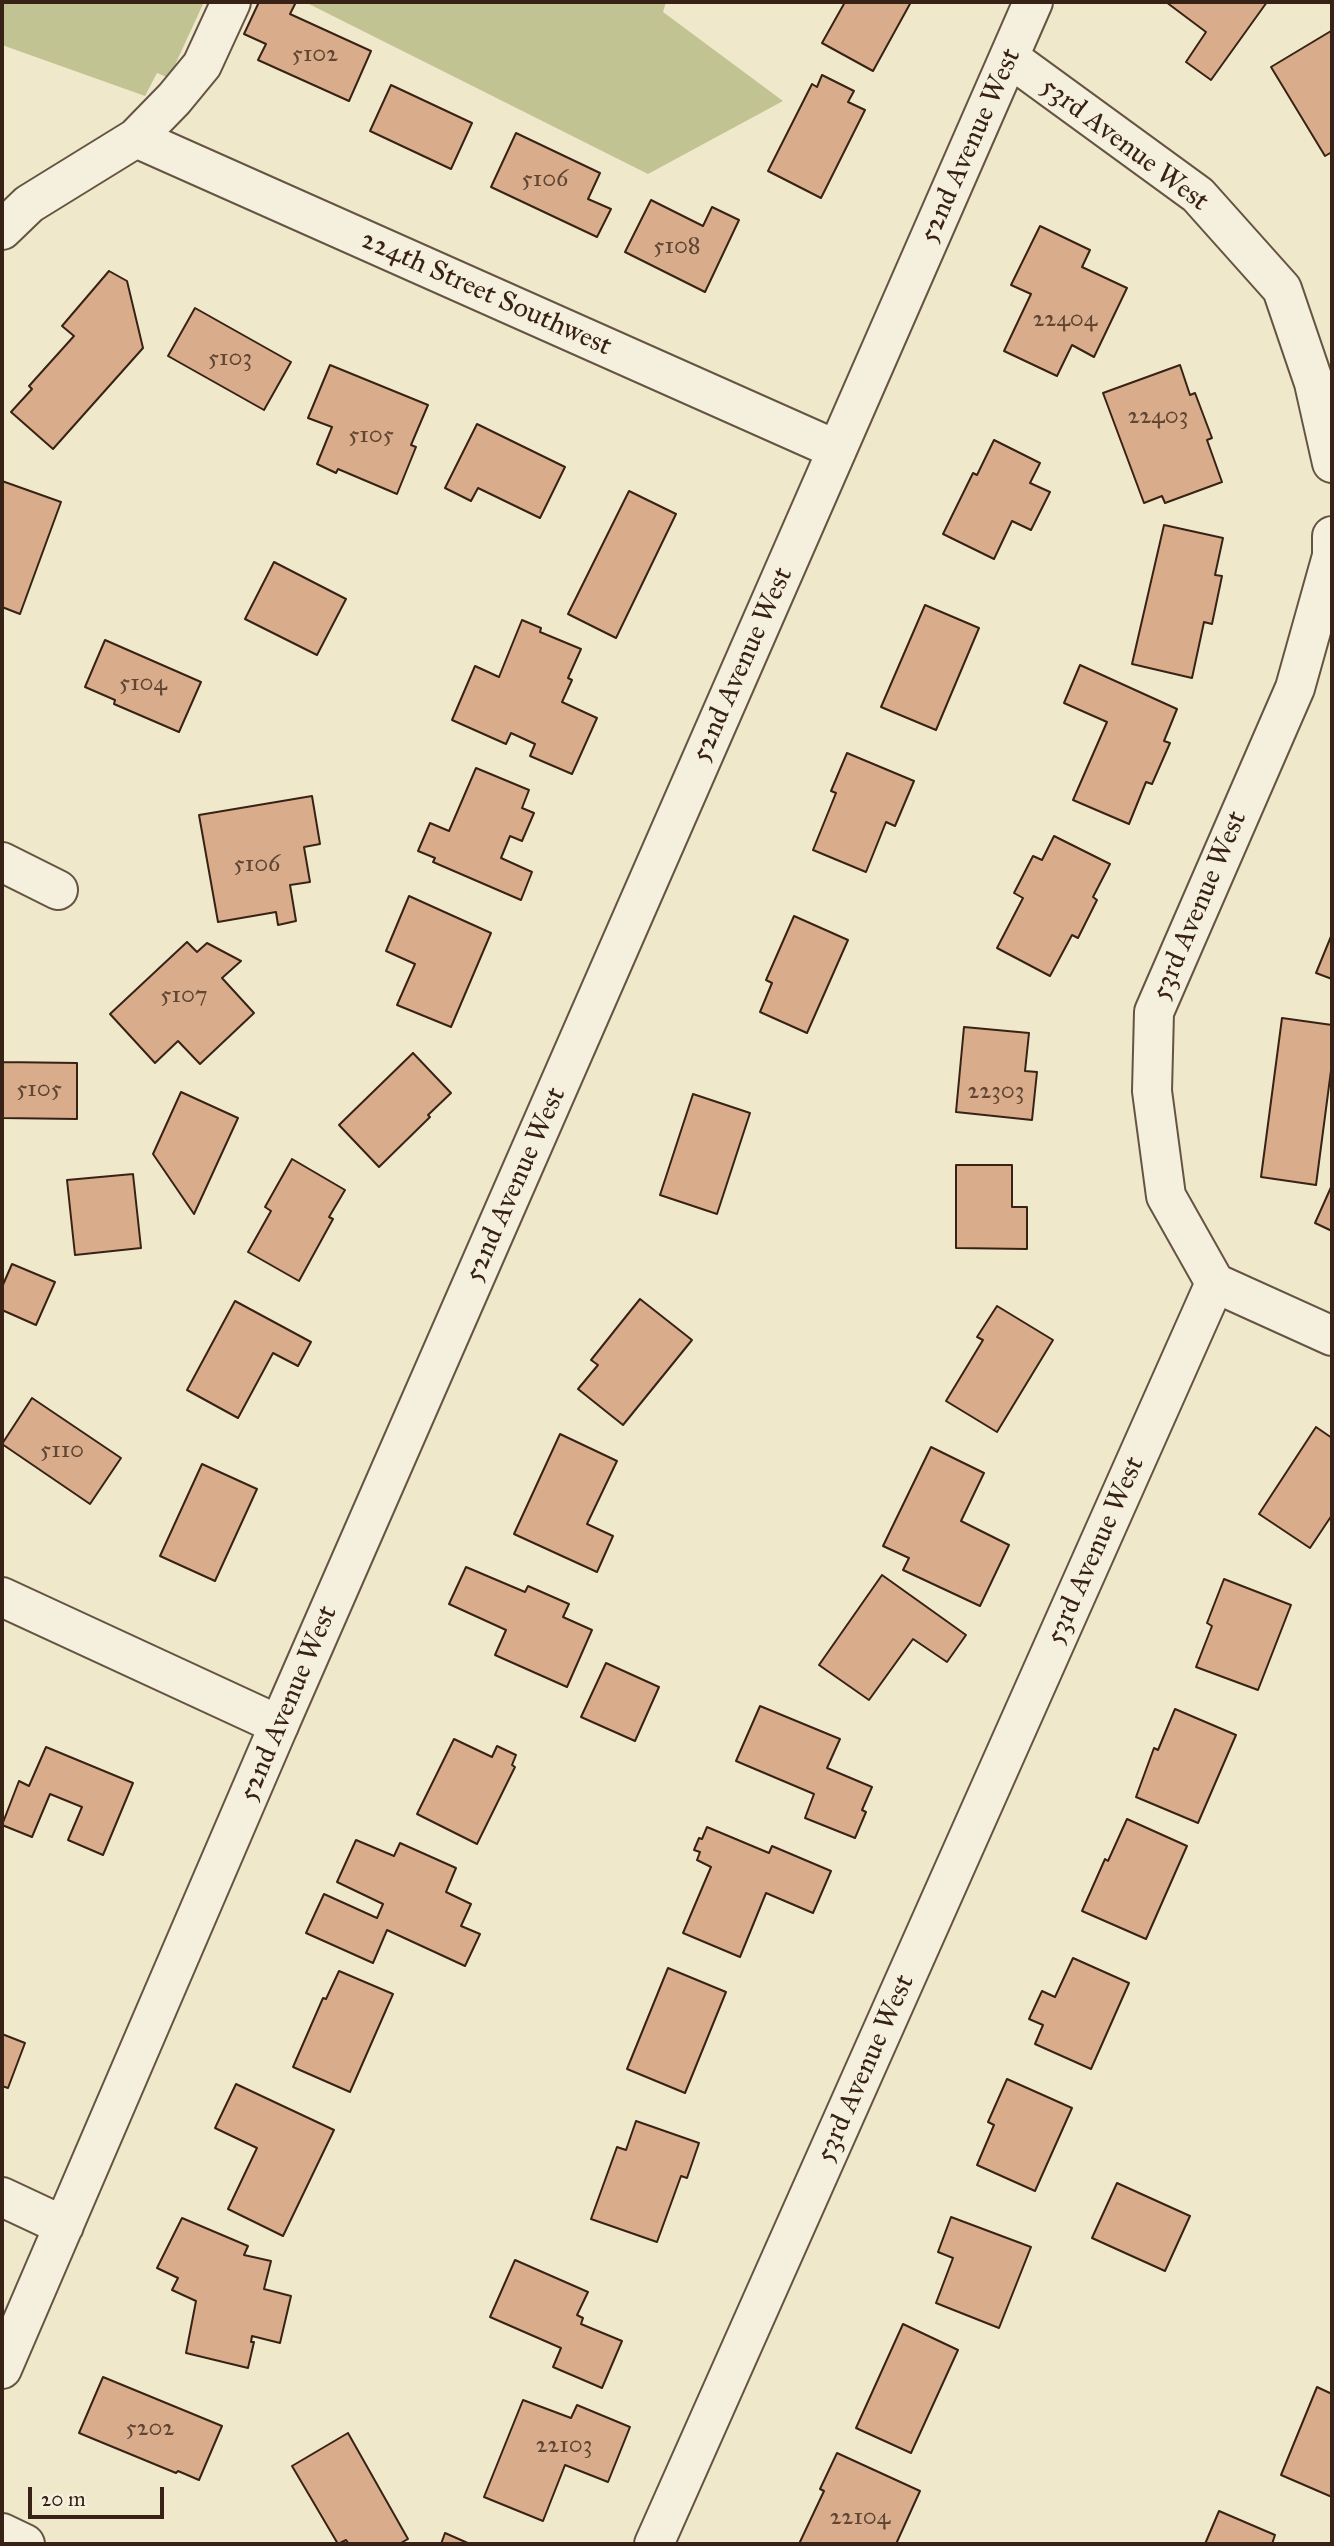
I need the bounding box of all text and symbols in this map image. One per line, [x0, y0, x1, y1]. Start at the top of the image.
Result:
house number: 5102 [292, 41, 338, 69]
street label: 52nd Avenue West [913, 44, 1029, 248]
street label: 53rd Avenue West [1033, 71, 1215, 219]
house number: 5106 [522, 166, 568, 194]
street label: 224th Street Southwest [356, 224, 616, 364]
house number: 5108 [653, 233, 701, 261]
house number: 22404 [1033, 306, 1097, 334]
house number: 5103 [208, 345, 252, 373]
house number: 22403 [1128, 403, 1188, 431]
house number: 5105 [348, 422, 394, 450]
street label: 52nd Avenue West [685, 563, 801, 767]
house number: 5104 [119, 670, 167, 698]
street label: 53rd Avenue West [1145, 806, 1255, 1006]
house number: 5106 [234, 851, 280, 879]
house number: 5107 [160, 982, 208, 1010]
house number: 5105 [16, 1076, 62, 1104]
house number: 22303 [968, 1078, 1024, 1106]
street label: 52nd Avenue West [458, 1083, 574, 1287]
house number: 5110 [40, 1437, 84, 1465]
street label: 53rd Avenue West [1040, 1452, 1152, 1650]
street label: 52nd Avenue West [233, 1601, 345, 1807]
street label: 53rd Avenue West [810, 1970, 922, 2168]
house number: 5202 [126, 2415, 174, 2443]
house number: 22103 [536, 2432, 592, 2460]
scale bar [32, 2472, 168, 2516]
text: 20 m [41, 2486, 86, 2512]
house number: 22104 [830, 2504, 890, 2532]

